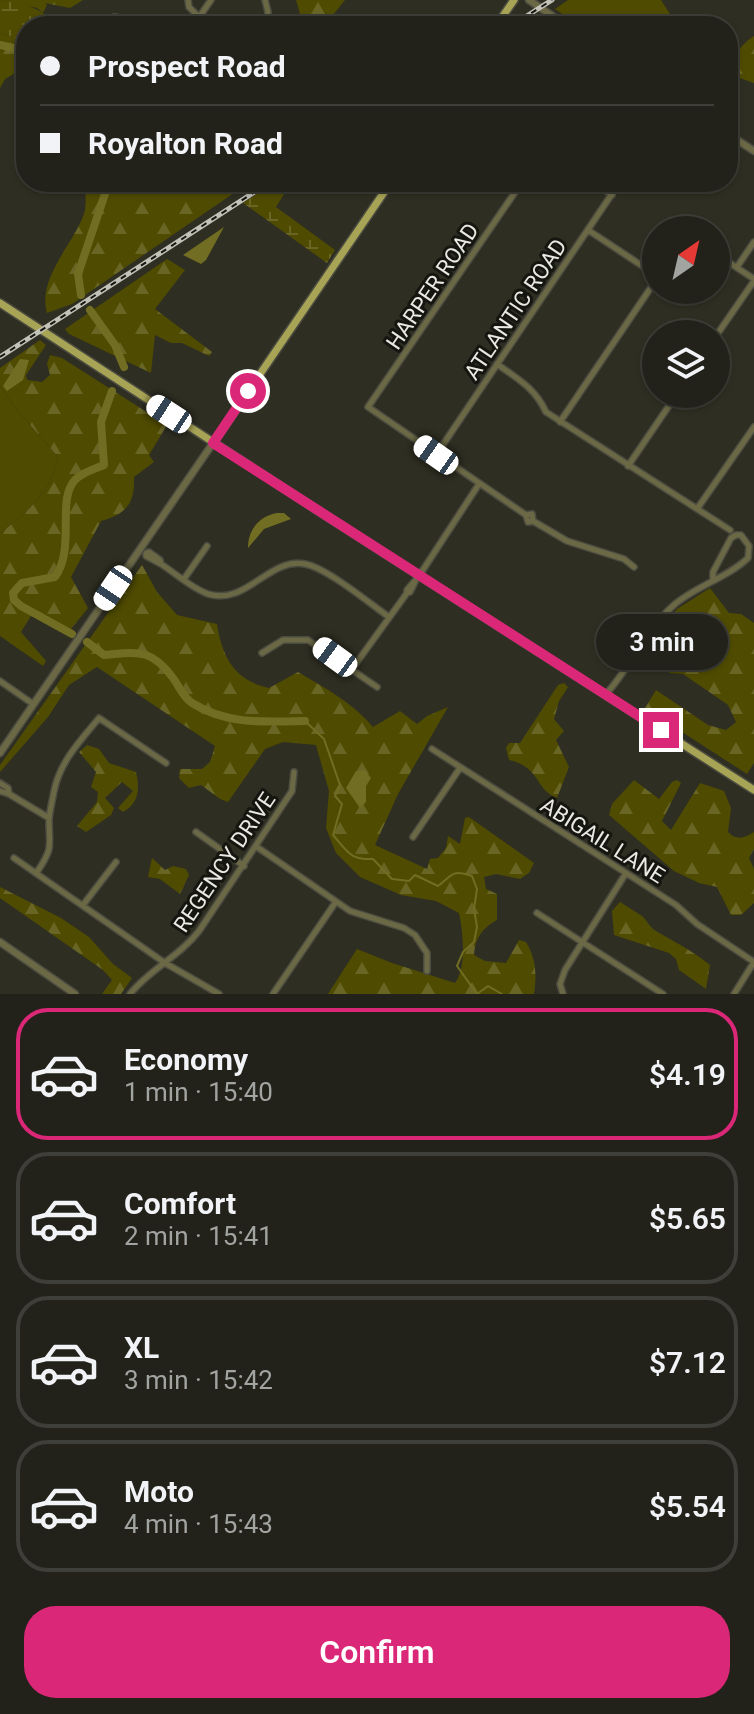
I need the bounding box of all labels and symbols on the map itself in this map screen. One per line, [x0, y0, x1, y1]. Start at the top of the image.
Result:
north arrow [642, 216, 730, 304]
street label: HARPER ROAD [381, 219, 484, 354]
street label: ATLANTIC ROAD [459, 234, 572, 384]
route start [230, 373, 266, 409]
car [142, 391, 196, 437]
car [409, 431, 463, 479]
car [90, 561, 136, 615]
callout: 3 min [595, 614, 727, 670]
car [309, 633, 361, 681]
route end [643, 712, 679, 748]
street label: REGENCY DRIVE [169, 788, 280, 937]
street label: ABIGAIL LANE [536, 792, 669, 888]

